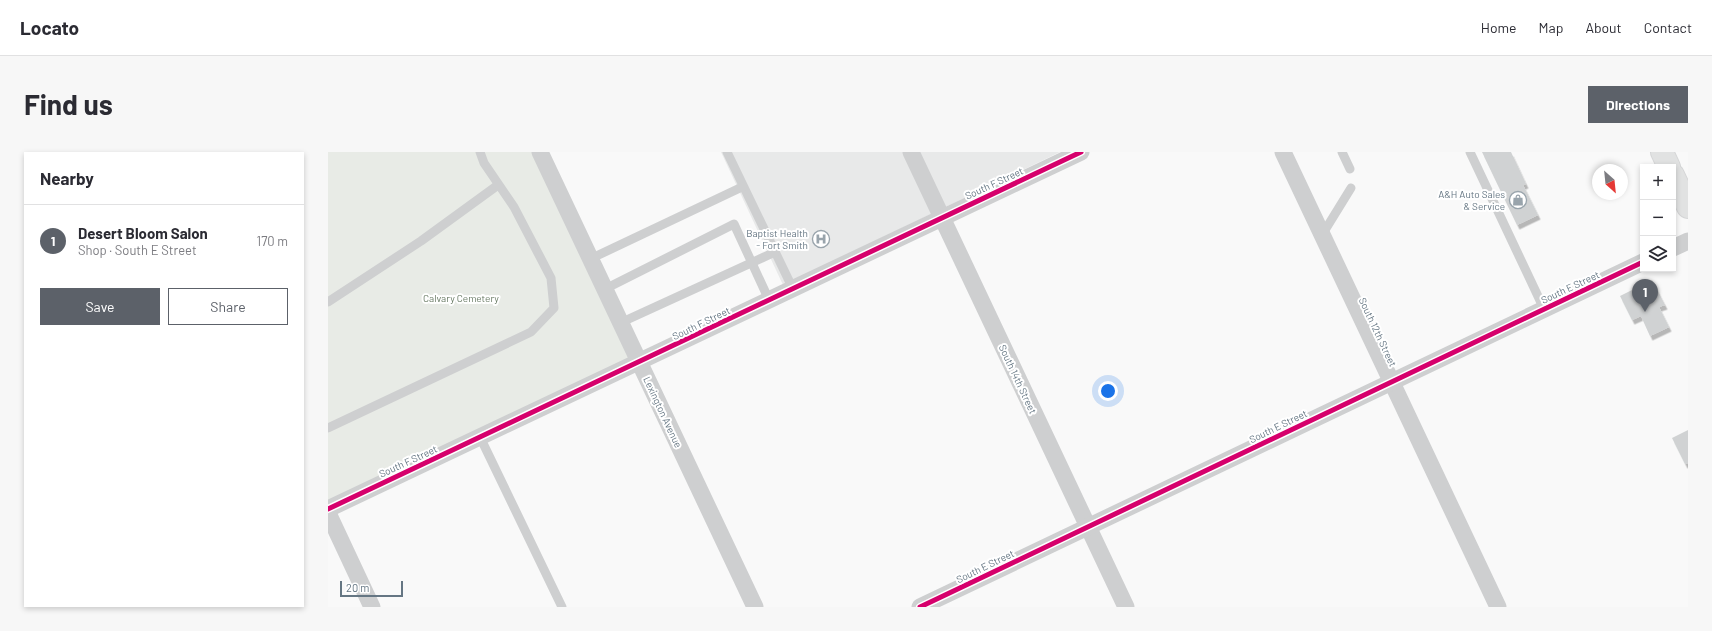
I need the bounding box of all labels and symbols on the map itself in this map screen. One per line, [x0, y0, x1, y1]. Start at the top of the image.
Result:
street label: South F Street [963, 164, 1025, 202]
north arrow [1592, 164, 1628, 200]
place label: A&H Auto Sales & Service [1438, 188, 1505, 212]
shop icon: A&H Auto Sales & Service [1508, 190, 1528, 210]
place label: Baptist Health - Fort Smith [746, 227, 808, 251]
hospital icon: Baptist Health - Fort Smith [811, 229, 831, 249]
street label: South E Street [1539, 268, 1601, 306]
pin: 1 [1632, 279, 1658, 312]
park label: Calvary Cemetery [423, 292, 499, 304]
street label: South 12th Street [1357, 296, 1399, 369]
street label: South F Street [670, 304, 732, 342]
street label: South 14th Street [997, 342, 1039, 416]
street label: Lexington Avenue [641, 375, 685, 449]
your location [1098, 381, 1118, 401]
street label: South E Street [1247, 407, 1309, 445]
street label: South F Street [377, 442, 439, 480]
street label: South E Street [954, 547, 1016, 585]
scale bar [340, 579, 403, 598]

